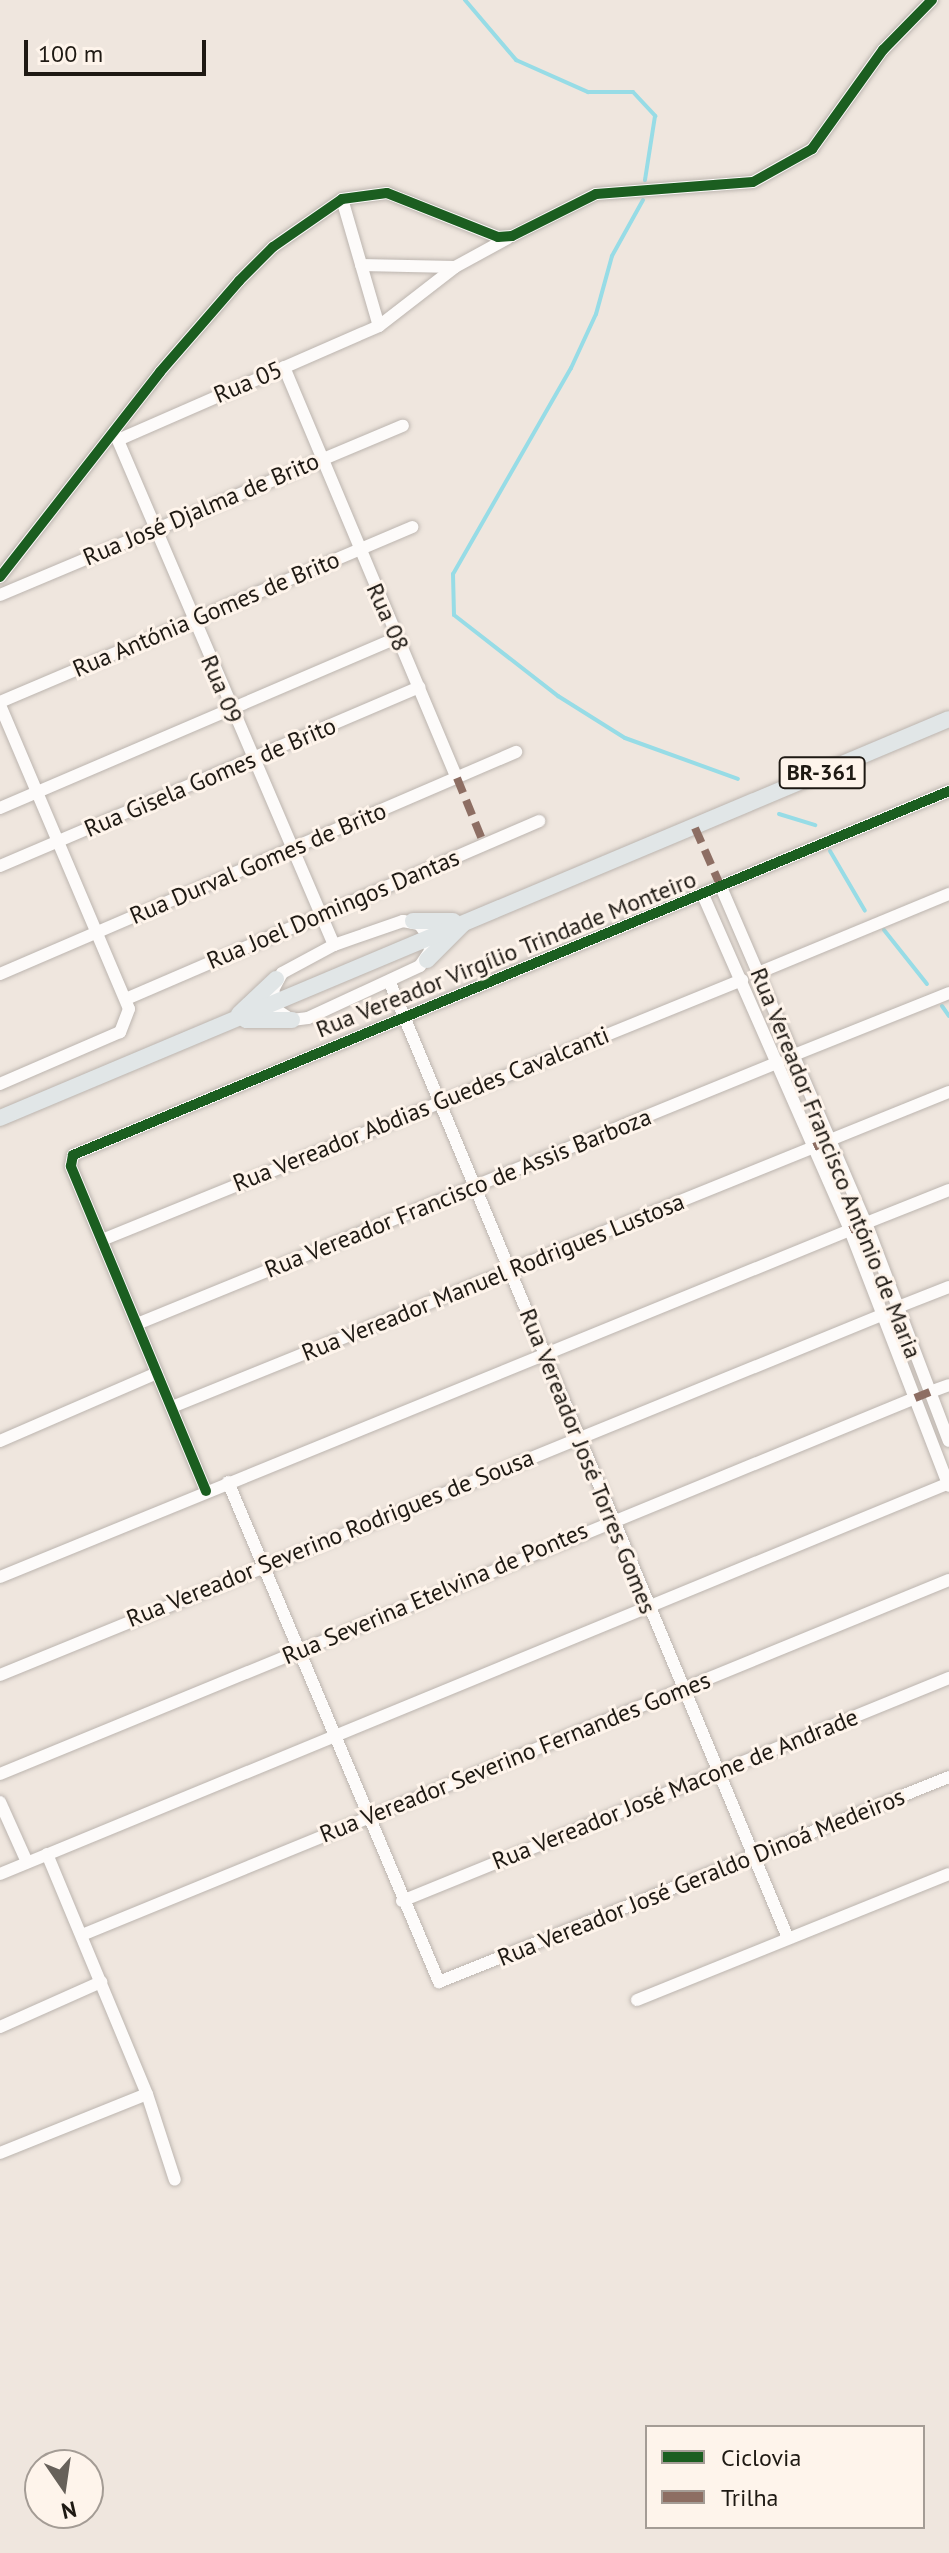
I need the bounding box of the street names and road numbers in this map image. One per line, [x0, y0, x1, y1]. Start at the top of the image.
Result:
street label: Rua 05 [209, 355, 287, 409]
street label: Rua José Djalma de Brito [79, 446, 323, 572]
street label: Rua Antónia Gomes de Brito [68, 545, 344, 683]
street label: Rua 08 [360, 579, 416, 655]
street label: Rua 09 [195, 650, 249, 728]
street label: Rua Gisela Gomes de Brito [80, 711, 340, 843]
road number: BR-361 [778, 755, 866, 791]
street label: Rua Durval Gomes de Brito [126, 796, 390, 930]
street label: Rua Joel Domingos Dantas [202, 843, 464, 975]
street label: Rua Vereador Virgílio Trindade Monteiro [311, 864, 701, 1044]
street label: Rua Vereador Francisco António de Maria [744, 963, 928, 1363]
street label: Rua Vereador Abdias Guedes Cavalcanti [228, 1020, 614, 1198]
street label: Rua Vereador Francisco de Assis Barboza [260, 1102, 656, 1284]
street label: Rua Vereador Manuel Rodrigues Lustosa [297, 1187, 689, 1367]
street label: Rua Vereador José Torres Gomes [513, 1303, 663, 1619]
street label: Rua Vereador Severino Rodrigues de Sousa [122, 1443, 538, 1633]
street label: Rua Severina Etelvina de Pontes [278, 1516, 592, 1670]
street label: Rua Vereador Severino Fernandes Gomes [315, 1665, 715, 1849]
street label: Rua Vereador José Macone de Andrade [487, 1702, 863, 1876]
street label: Rua Vereador José Geraldo Dinoá Medeiros [493, 1782, 909, 1972]

